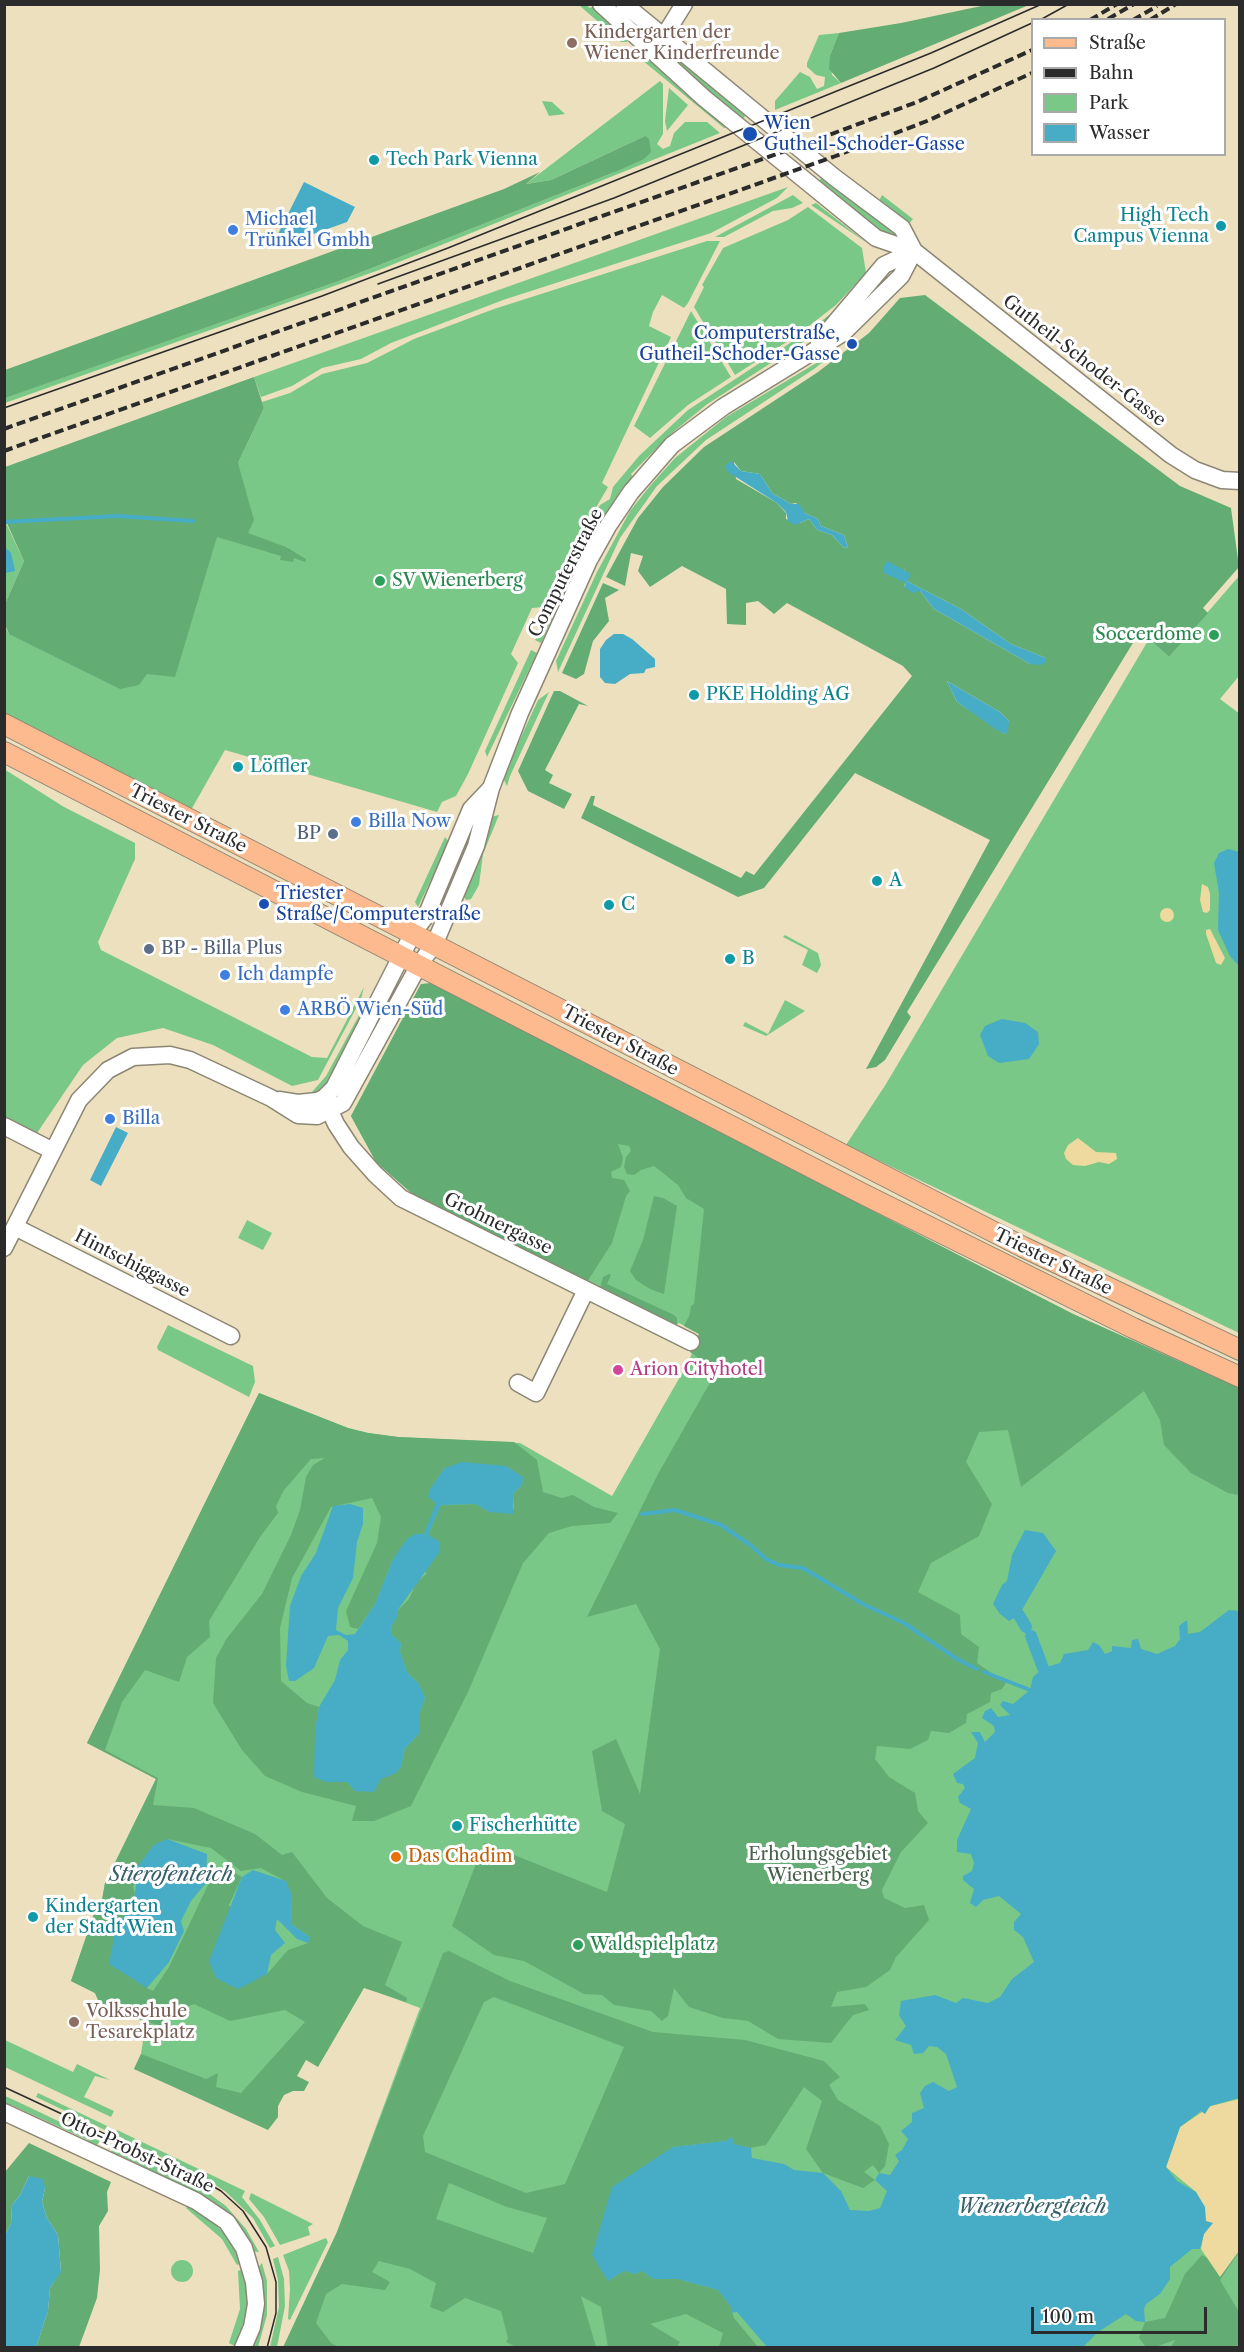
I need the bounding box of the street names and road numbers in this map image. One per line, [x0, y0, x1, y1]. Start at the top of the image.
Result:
street label: Gutheil-Schoder-Gasse [998, 291, 1170, 431]
street label: Computerstraße [524, 505, 608, 641]
street label: Triester Straße [126, 780, 250, 858]
street label: Triester Straße [558, 1001, 682, 1081]
street label: Grohnergasse [440, 1188, 556, 1260]
street label: Triester Straße [990, 1224, 1116, 1300]
street label: Hintschiggasse [71, 1226, 193, 1302]
street label: Otto-Probst-Straße [57, 2108, 217, 2198]

